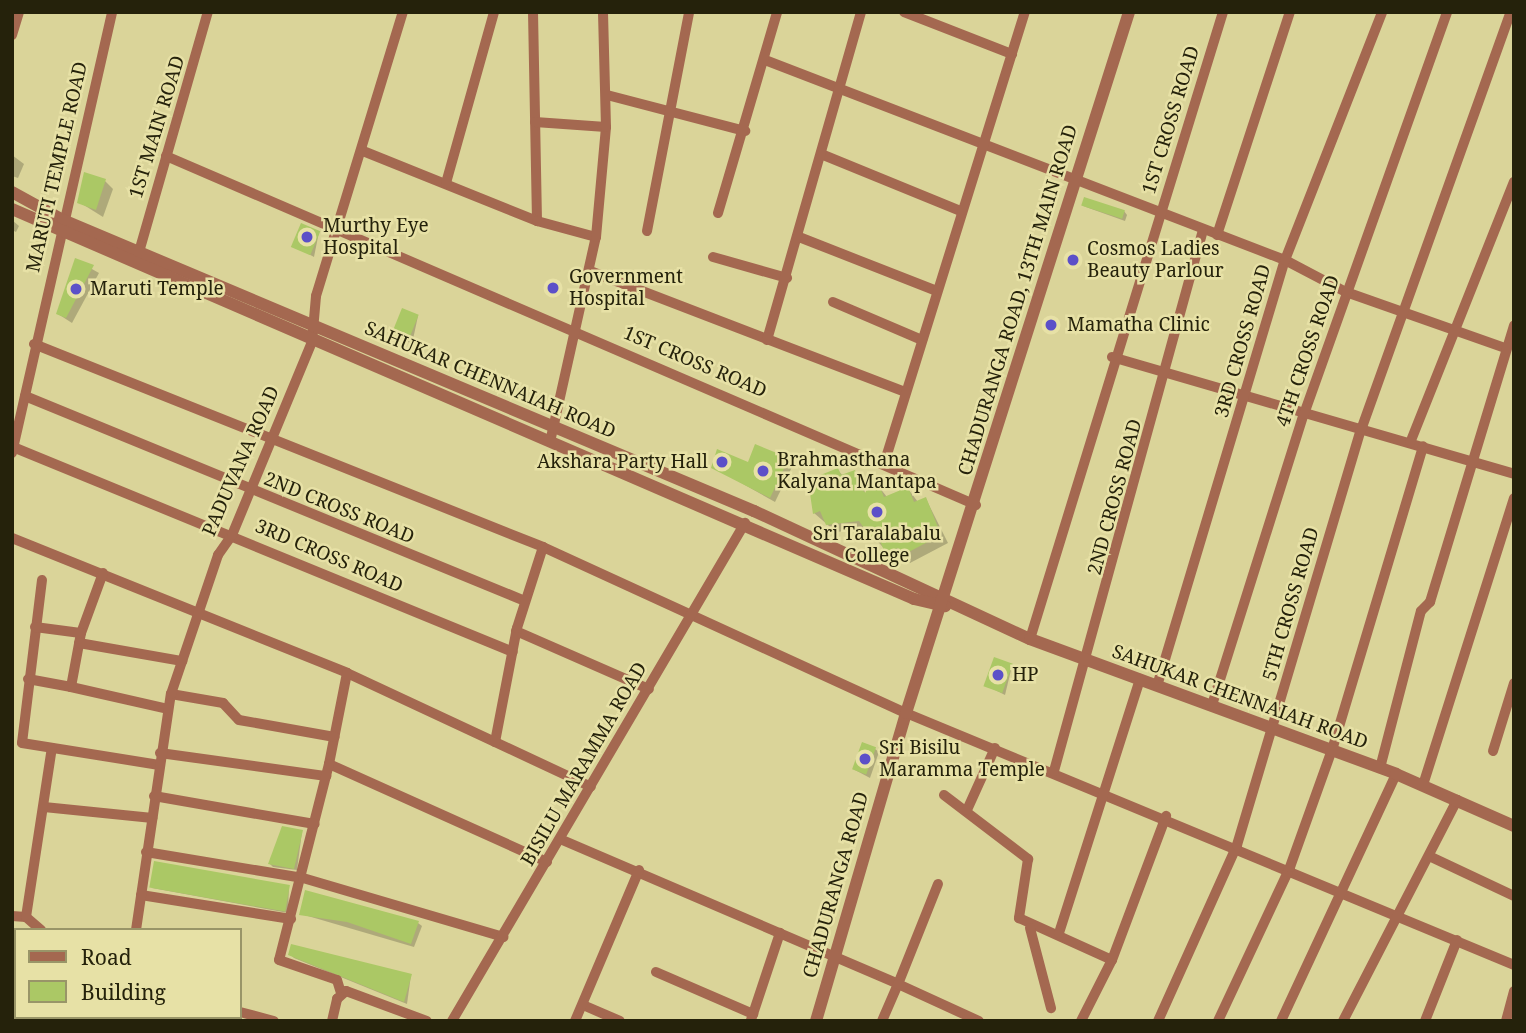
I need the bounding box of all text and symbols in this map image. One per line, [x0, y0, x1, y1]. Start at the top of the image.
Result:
street label: 1ST CROSS ROAD [1138, 43, 1204, 197]
street label: 1ST MAIN ROAD [124, 53, 190, 201]
street label: MARUTI TEMPLE ROAD [22, 60, 92, 274]
street label: CHADURANGA ROAD, 13TH MAIN ROAD [954, 122, 1082, 478]
place label: Murthy Eye Hospital [323, 215, 429, 259]
marker: Murthy Eye Hospital [297, 227, 317, 247]
place label: Cosmos Ladies Beauty Parlour [1087, 238, 1224, 282]
marker: Cosmos Ladies Beauty Parlour [1065, 252, 1081, 268]
street label: 3RD CROSS ROAD [1210, 262, 1276, 420]
place label: Government Hospital [569, 266, 683, 310]
street label: 4TH CROSS ROAD [1271, 272, 1345, 430]
place label: Maruti Temple [90, 278, 224, 300]
marker: Government Hospital [543, 278, 563, 298]
marker: Maruti Temple [68, 281, 84, 297]
place label: Mamatha Clinic [1067, 314, 1210, 336]
marker: Mamatha Clinic [1041, 315, 1061, 335]
street label: SAHUKAR CHENNAIAH ROAD [361, 317, 619, 443]
street label: 1ST CROSS ROAD [620, 321, 770, 403]
street label: PADUVANA ROAD [198, 382, 284, 540]
street label: 2ND CROSS ROAD [1083, 417, 1147, 577]
place label: Brahmasthana Kalyana Mantapa [777, 449, 937, 493]
place label: Akshara Party Hall [537, 451, 708, 473]
marker: Akshara Party Hall [714, 454, 730, 470]
marker: Brahmasthana Kalyana Mantapa [755, 463, 771, 479]
street label: 2ND CROSS ROAD [260, 467, 418, 549]
marker: Sri Taralabalu College [869, 504, 885, 520]
street label: 3RD CROSS ROAD [252, 515, 406, 597]
place label: Sri Taralabalu College [813, 523, 941, 567]
street label: 5TH CROSS ROAD [1258, 525, 1324, 683]
street label: SAHUKAR CHENNAIAH ROAD [1109, 640, 1371, 754]
street label: BISILU MARAMMA ROAD [516, 658, 652, 870]
place label: HP [1012, 664, 1039, 686]
marker: HP [990, 667, 1006, 683]
place label: Sri Bisilu Maramma Temple [879, 737, 1045, 781]
marker: Sri Bisilu Maramma Temple [857, 751, 873, 767]
street label: CHADURANGA ROAD [798, 789, 874, 981]
legend [14, 928, 242, 1019]
text: Road [81, 943, 132, 971]
text: Building [81, 978, 166, 1006]

